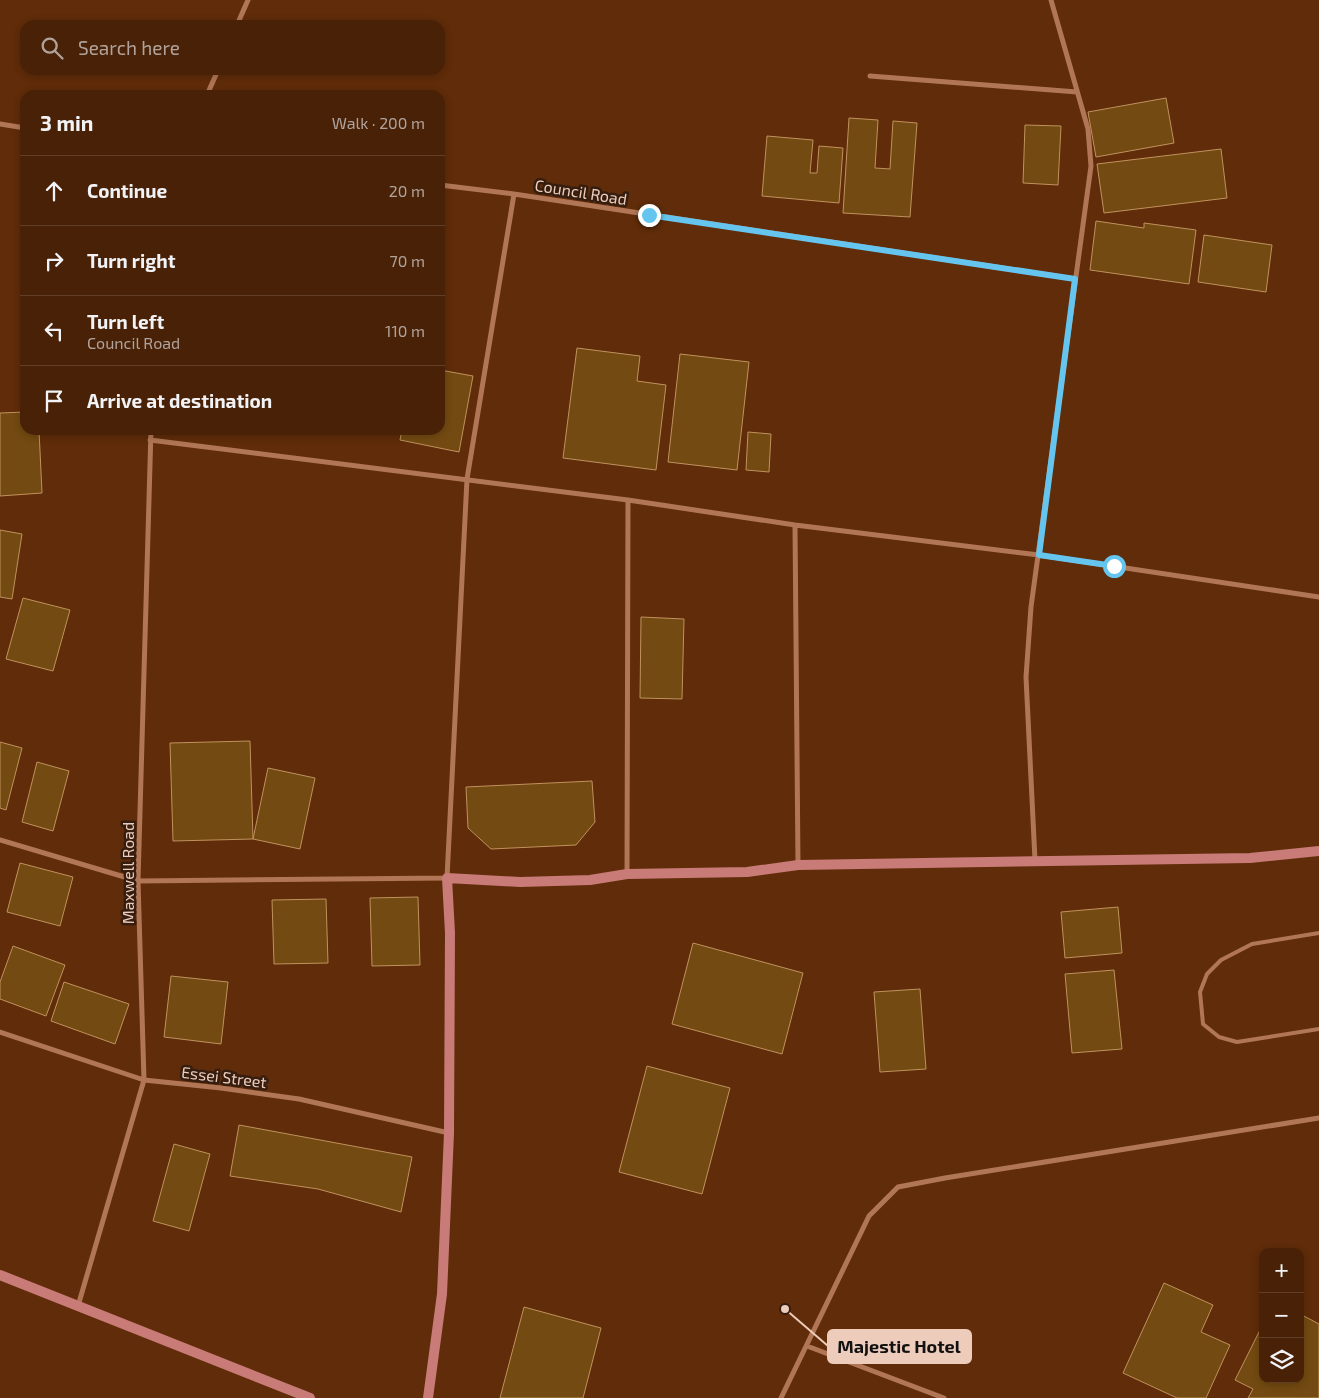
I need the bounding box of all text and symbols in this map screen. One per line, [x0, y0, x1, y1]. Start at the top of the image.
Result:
search box [20, 20, 445, 75]
icon: search [38, 34, 66, 62]
text: Search here [78, 36, 180, 59]
text: 3 min [40, 110, 93, 135]
text: Walk · 200 m [332, 113, 425, 132]
street label: Council Road [534, 175, 629, 208]
icon: ahead [40, 177, 68, 205]
text: Continue [87, 179, 167, 202]
text: 20 m [389, 181, 425, 200]
route end [638, 204, 661, 227]
icon: right [40, 247, 68, 275]
text: Turn right [87, 249, 175, 272]
text: 70 m [390, 251, 425, 270]
text: Turn left [87, 310, 164, 333]
icon: left [40, 317, 68, 345]
text: 110 m [385, 321, 425, 340]
text: Council Road [87, 333, 180, 352]
icon: arrive [40, 387, 68, 415]
text: Arrive at destination [87, 389, 272, 412]
route start [1103, 555, 1126, 578]
street label: Maxwell Road [118, 822, 137, 924]
street label: Essei Street [180, 1062, 268, 1091]
map controls [1259, 1248, 1304, 1383]
button: + [1259, 1248, 1304, 1293]
button: − [1259, 1293, 1304, 1338]
callout: Majestic Hotel [828, 1330, 971, 1363]
text: Majestic Hotel [837, 1335, 961, 1357]
button: layers [1259, 1338, 1304, 1383]

